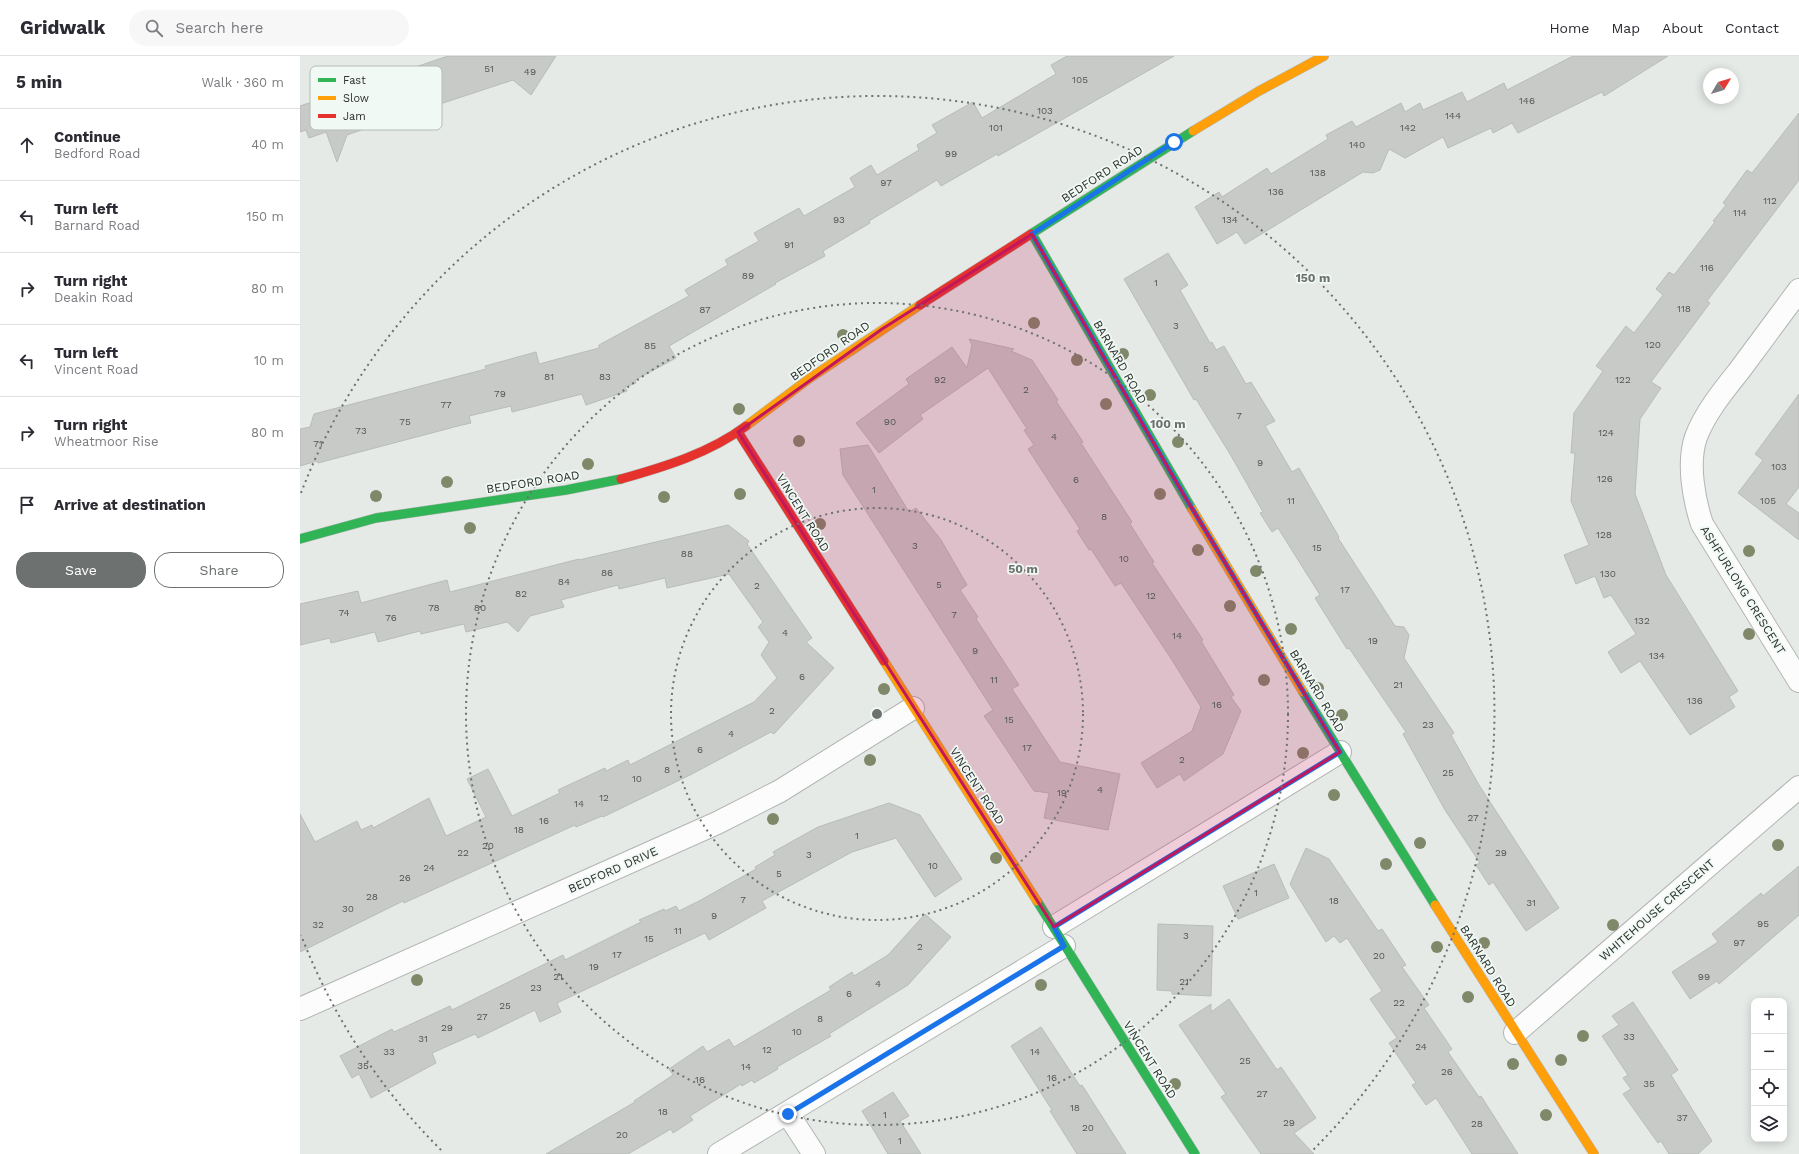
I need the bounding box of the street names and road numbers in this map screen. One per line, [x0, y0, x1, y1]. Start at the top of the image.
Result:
street label: BEDFORD ROAD [1059, 142, 1145, 206]
street label: BEDFORD ROAD [787, 318, 873, 384]
street label: BARNARD ROAD [1090, 318, 1150, 406]
street label: BEDFORD ROAD [485, 468, 581, 496]
street label: VINCENT ROAD [773, 472, 833, 554]
street label: ASHFURLONG CRESCENT [1698, 523, 1788, 657]
street label: BARNARD ROAD [1287, 647, 1347, 735]
street label: VINCENT ROAD [947, 745, 1007, 827]
street label: BEDFORD DRIVE [566, 844, 660, 896]
street label: WHITEHOUSE CRESCENT [1597, 856, 1717, 964]
street label: BARNARD ROAD [1457, 922, 1519, 1010]
street label: VINCENT ROAD [1120, 1019, 1180, 1101]

